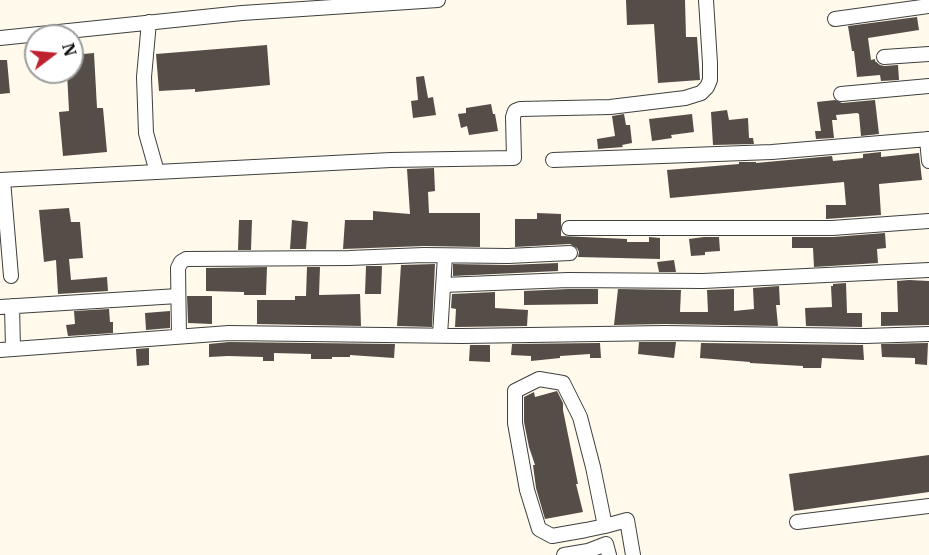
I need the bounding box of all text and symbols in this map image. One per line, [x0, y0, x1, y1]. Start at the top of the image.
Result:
north arrow [24, 24, 84, 84]
text: N [58, 41, 81, 58]

